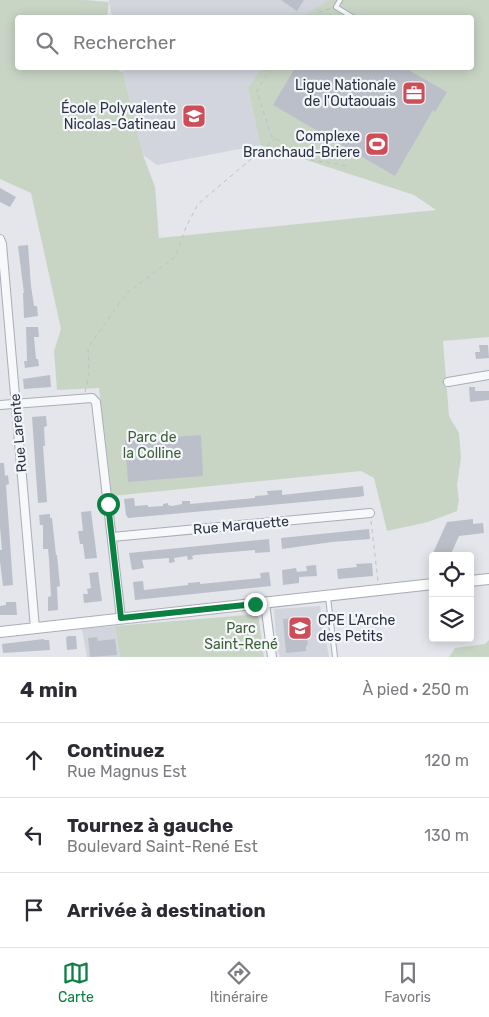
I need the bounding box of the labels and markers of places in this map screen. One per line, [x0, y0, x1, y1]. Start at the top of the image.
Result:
place label: Ligue Nationale de l'Outaouais [295, 77, 396, 110]
office icon: Ligue Nationale de l'Outaouais [401, 80, 427, 106]
place label: École Polyvalente Nicolas-Gatineau [61, 99, 176, 133]
school or university icon: École Polyvalente Nicolas-Gatineau [181, 103, 207, 129]
place label: Complexe Branchaud-Briere [243, 128, 360, 161]
sports icon: Complexe Branchaud-Briere [364, 131, 390, 157]
place label: CPE L'Arche des Petits [318, 612, 396, 645]
school or university icon: CPE L'Arche des Petits [287, 615, 313, 641]

